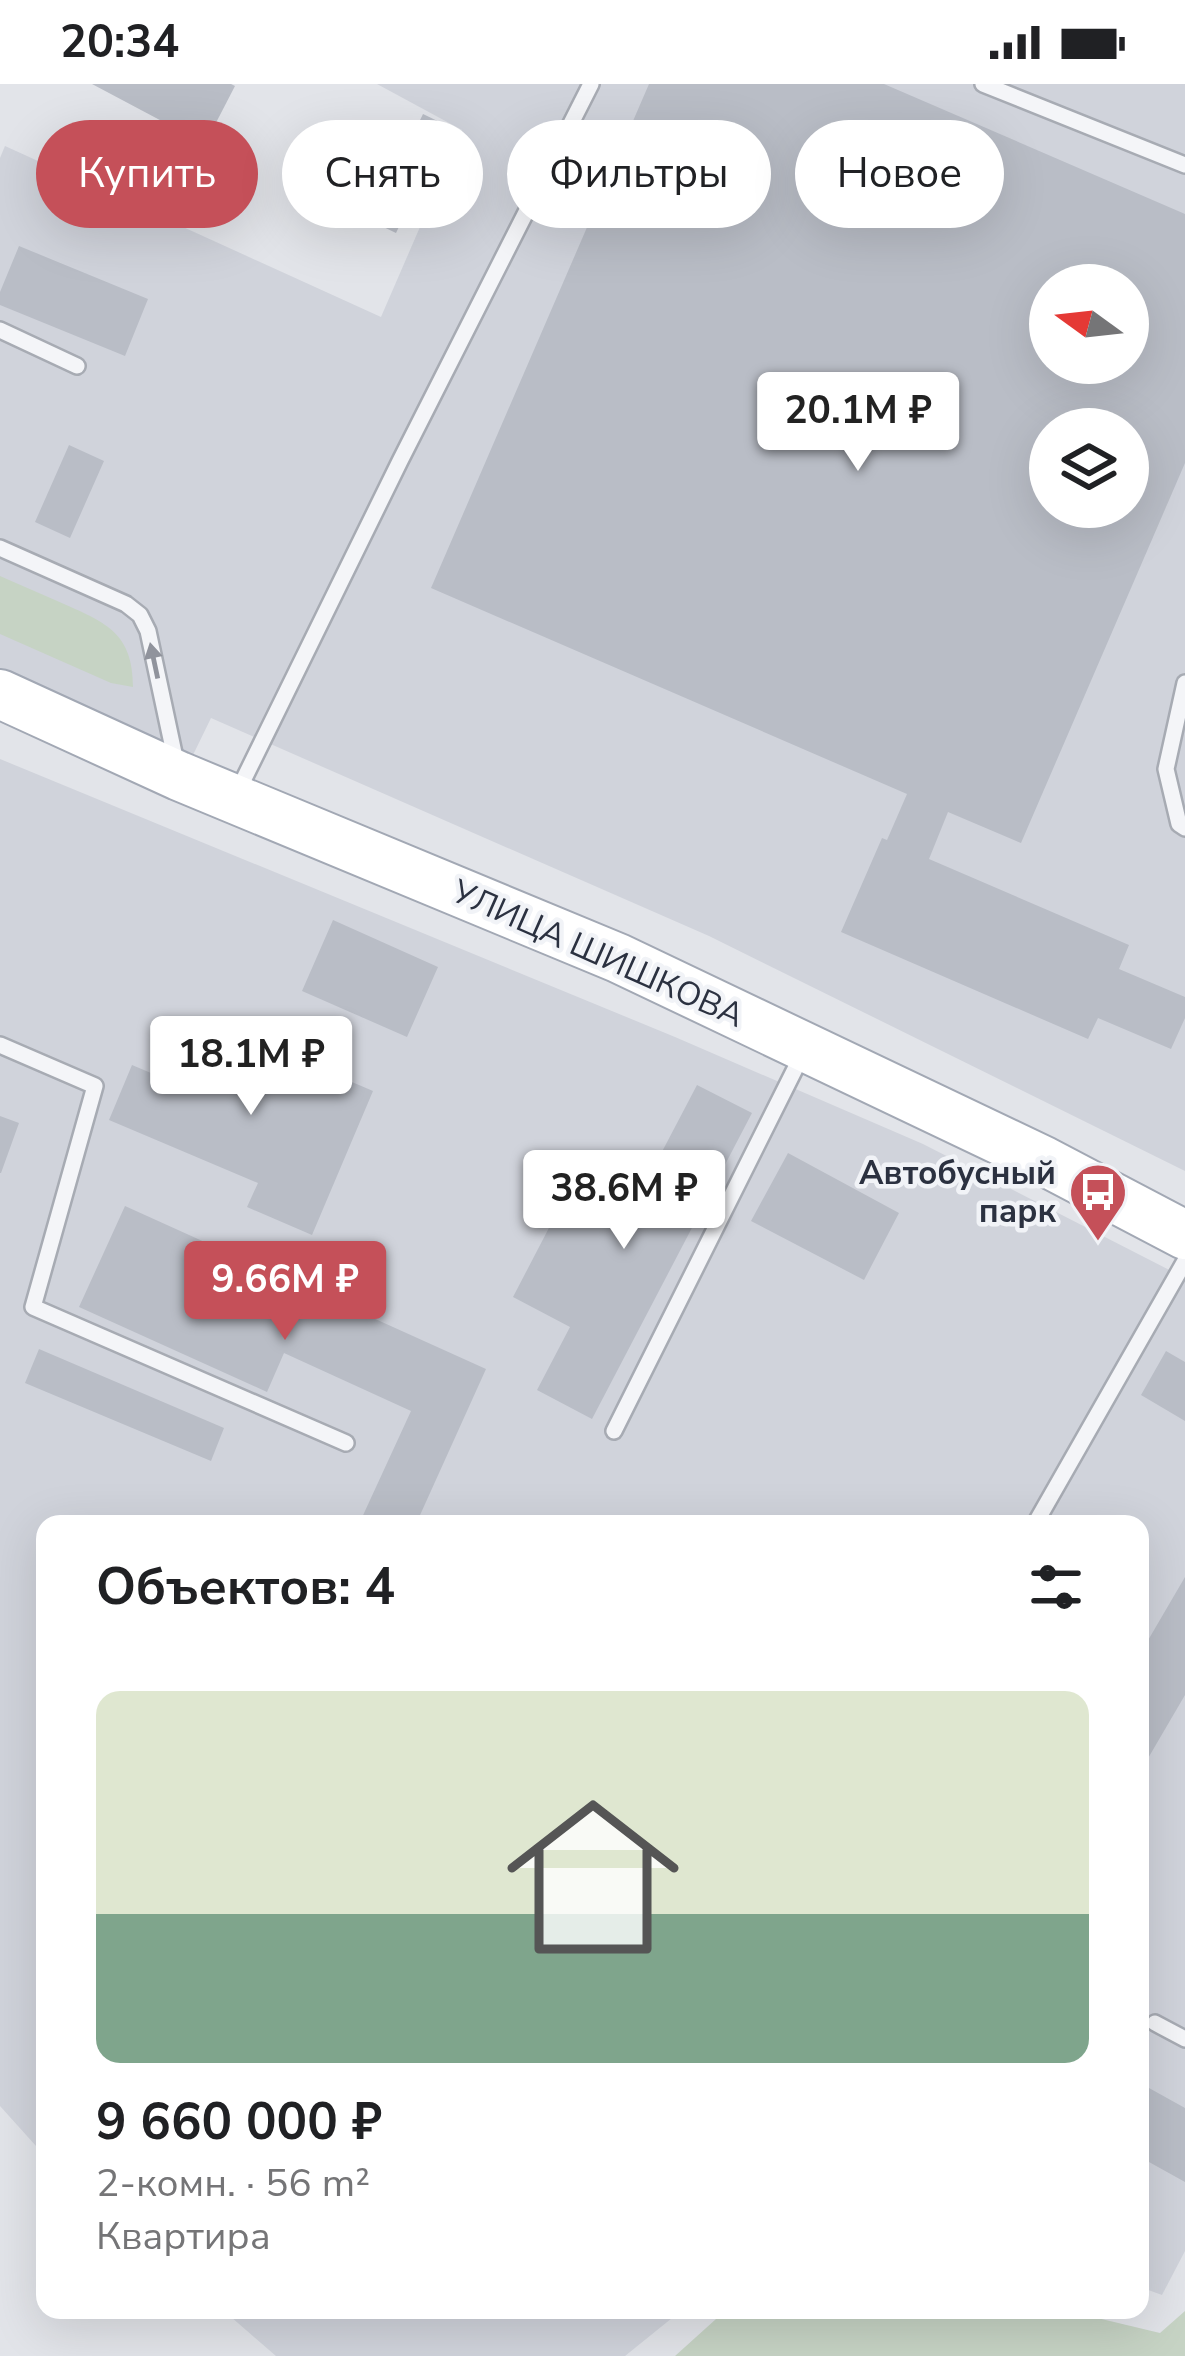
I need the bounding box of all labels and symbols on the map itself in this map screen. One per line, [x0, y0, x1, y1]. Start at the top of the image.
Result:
north arrow [1029, 264, 1149, 384]
pin: 20.1M ₽ [747, 372, 969, 474]
one-way arrow [144, 642, 163, 680]
street label: УЛИЦА ШИШКОВА [444, 869, 751, 1039]
pin: 18.1M ₽ [140, 1016, 362, 1118]
pin: 38.6M ₽ [513, 1150, 735, 1252]
place label: Автобусный парк [859, 1151, 1057, 1234]
bus stop icon: Автобусный парк [1067, 1161, 1129, 1243]
pin: 9.66M ₽ [174, 1241, 396, 1343]

